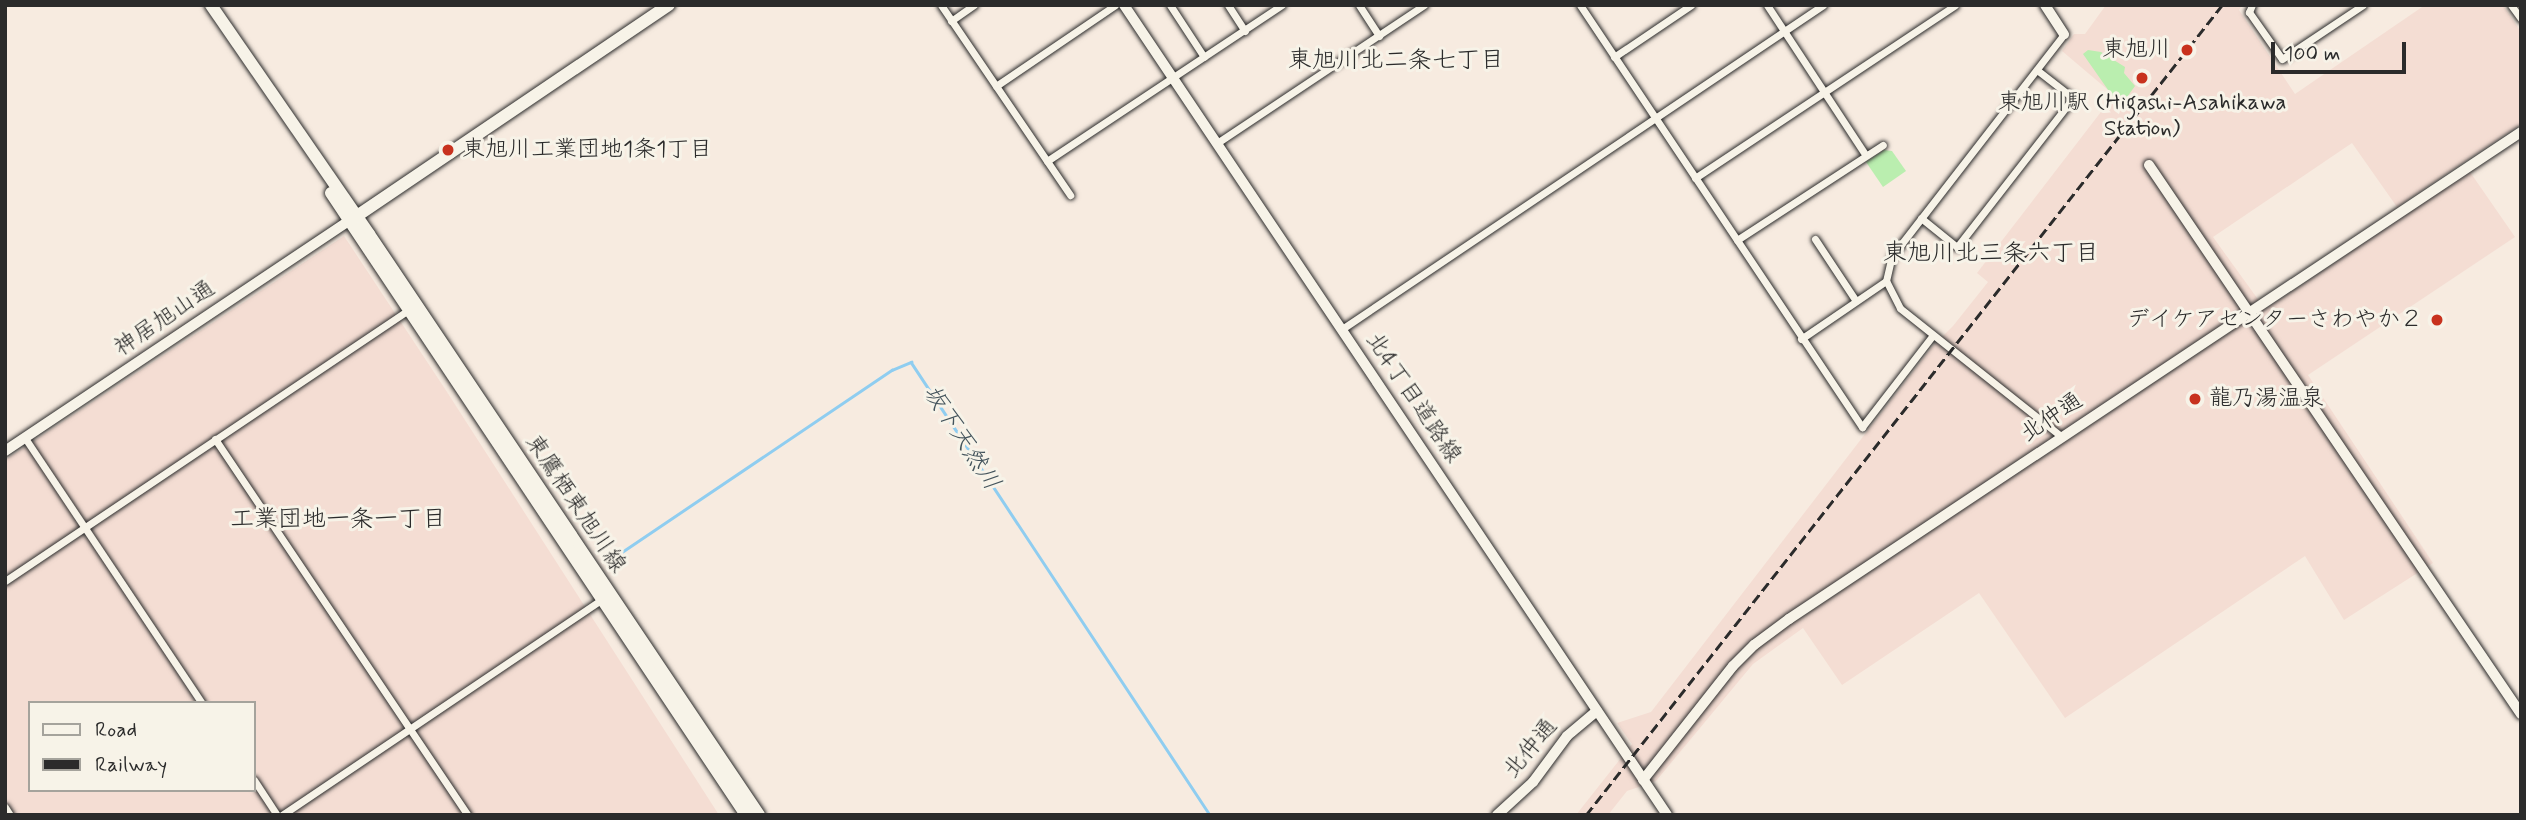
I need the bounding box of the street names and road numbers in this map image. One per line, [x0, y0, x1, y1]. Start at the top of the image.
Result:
street label: 神居旭山通 [110, 275, 220, 363]
street label: 北4丁目道路線 [1359, 328, 1467, 468]
street label: 北仲通 [2016, 387, 2088, 449]
street label: 東鷹栖東旭川線 [519, 430, 631, 578]
street label: 北仲通 [1498, 714, 1564, 784]

